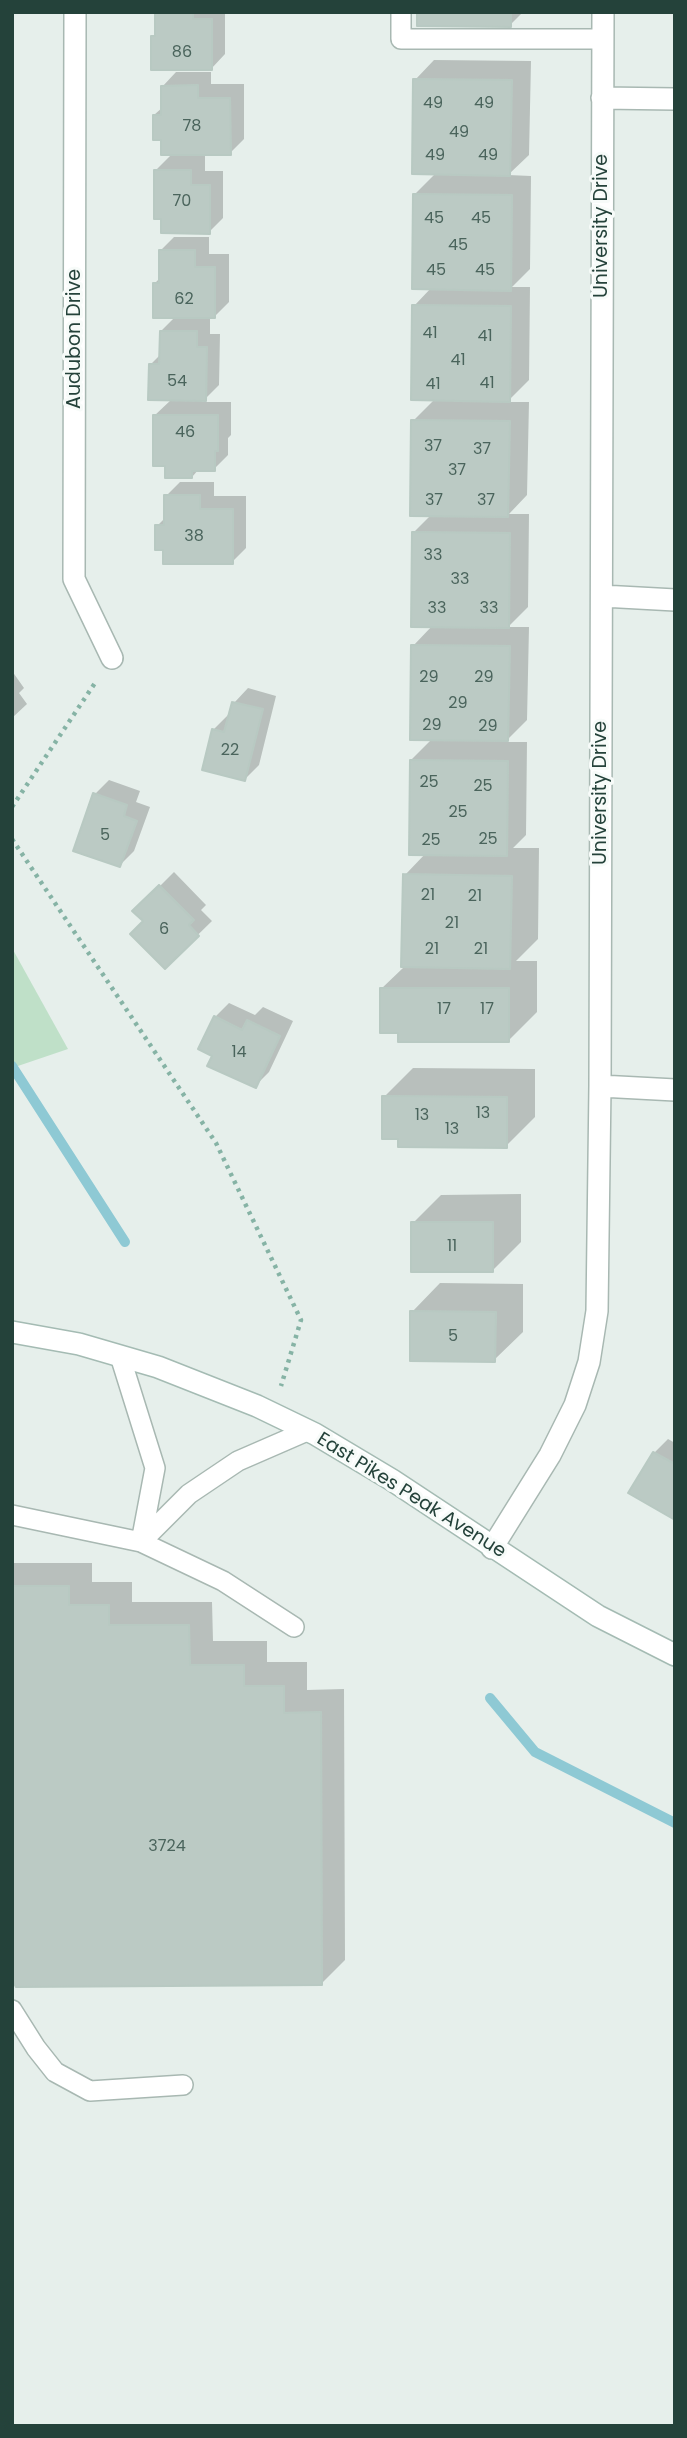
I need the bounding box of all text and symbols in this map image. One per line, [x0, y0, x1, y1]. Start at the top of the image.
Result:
house number: 86 [172, 43, 192, 63]
house number: 49 [423, 94, 443, 114]
house number: 49 [474, 94, 494, 114]
house number: 78 [183, 117, 201, 137]
house number: 49 [449, 123, 469, 143]
house number: 49 [425, 146, 445, 166]
house number: 49 [478, 146, 498, 166]
street label: University Drive [591, 154, 613, 298]
house number: 70 [173, 192, 191, 212]
house number: 45 [424, 209, 444, 229]
house number: 45 [471, 209, 491, 229]
house number: 45 [448, 236, 468, 256]
house number: 45 [426, 261, 446, 281]
house number: 45 [475, 261, 495, 281]
street label: Audubon Drive [64, 269, 86, 409]
house number: 62 [174, 290, 194, 310]
house number: 41 [422, 324, 438, 344]
house number: 41 [477, 327, 493, 347]
house number: 41 [450, 351, 466, 371]
house number: 54 [167, 372, 187, 392]
house number: 41 [479, 374, 495, 394]
house number: 41 [425, 375, 441, 395]
house number: 46 [175, 423, 195, 443]
house number: 37 [424, 437, 442, 457]
house number: 37 [473, 440, 491, 460]
house number: 37 [448, 461, 466, 481]
house number: 37 [425, 491, 443, 511]
house number: 37 [477, 491, 495, 511]
house number: 38 [184, 527, 204, 547]
house number: 33 [424, 546, 442, 566]
house number: 33 [451, 570, 469, 590]
house number: 33 [428, 599, 446, 619]
house number: 33 [480, 599, 498, 619]
house number: 29 [419, 668, 439, 688]
house number: 29 [474, 668, 494, 688]
house number: 29 [448, 694, 468, 714]
house number: 29 [422, 716, 442, 736]
house number: 29 [478, 717, 498, 737]
street label: University Drive [590, 721, 612, 865]
house number: 22 [221, 741, 239, 761]
house number: 25 [419, 773, 439, 793]
house number: 25 [473, 777, 493, 797]
house number: 25 [448, 803, 468, 823]
house number: 5 [100, 826, 110, 846]
house number: 25 [478, 830, 498, 850]
house number: 25 [421, 831, 441, 851]
house number: 21 [421, 886, 435, 906]
house number: 21 [468, 887, 482, 907]
house number: 21 [445, 914, 459, 934]
house number: 6 [159, 920, 169, 940]
house number: 21 [425, 940, 439, 960]
house number: 21 [474, 940, 488, 960]
house number: 17 [437, 1000, 451, 1020]
house number: 17 [480, 1000, 494, 1020]
house number: 14 [231, 1043, 247, 1063]
house number: 13 [476, 1104, 490, 1124]
house number: 13 [415, 1106, 429, 1126]
house number: 13 [445, 1120, 459, 1140]
house number: 11 [447, 1237, 457, 1257]
house number: 5 [448, 1327, 458, 1347]
street label: East Pikes Peak Avenue [312, 1428, 510, 1564]
house number: 3724 [148, 1837, 186, 1857]

